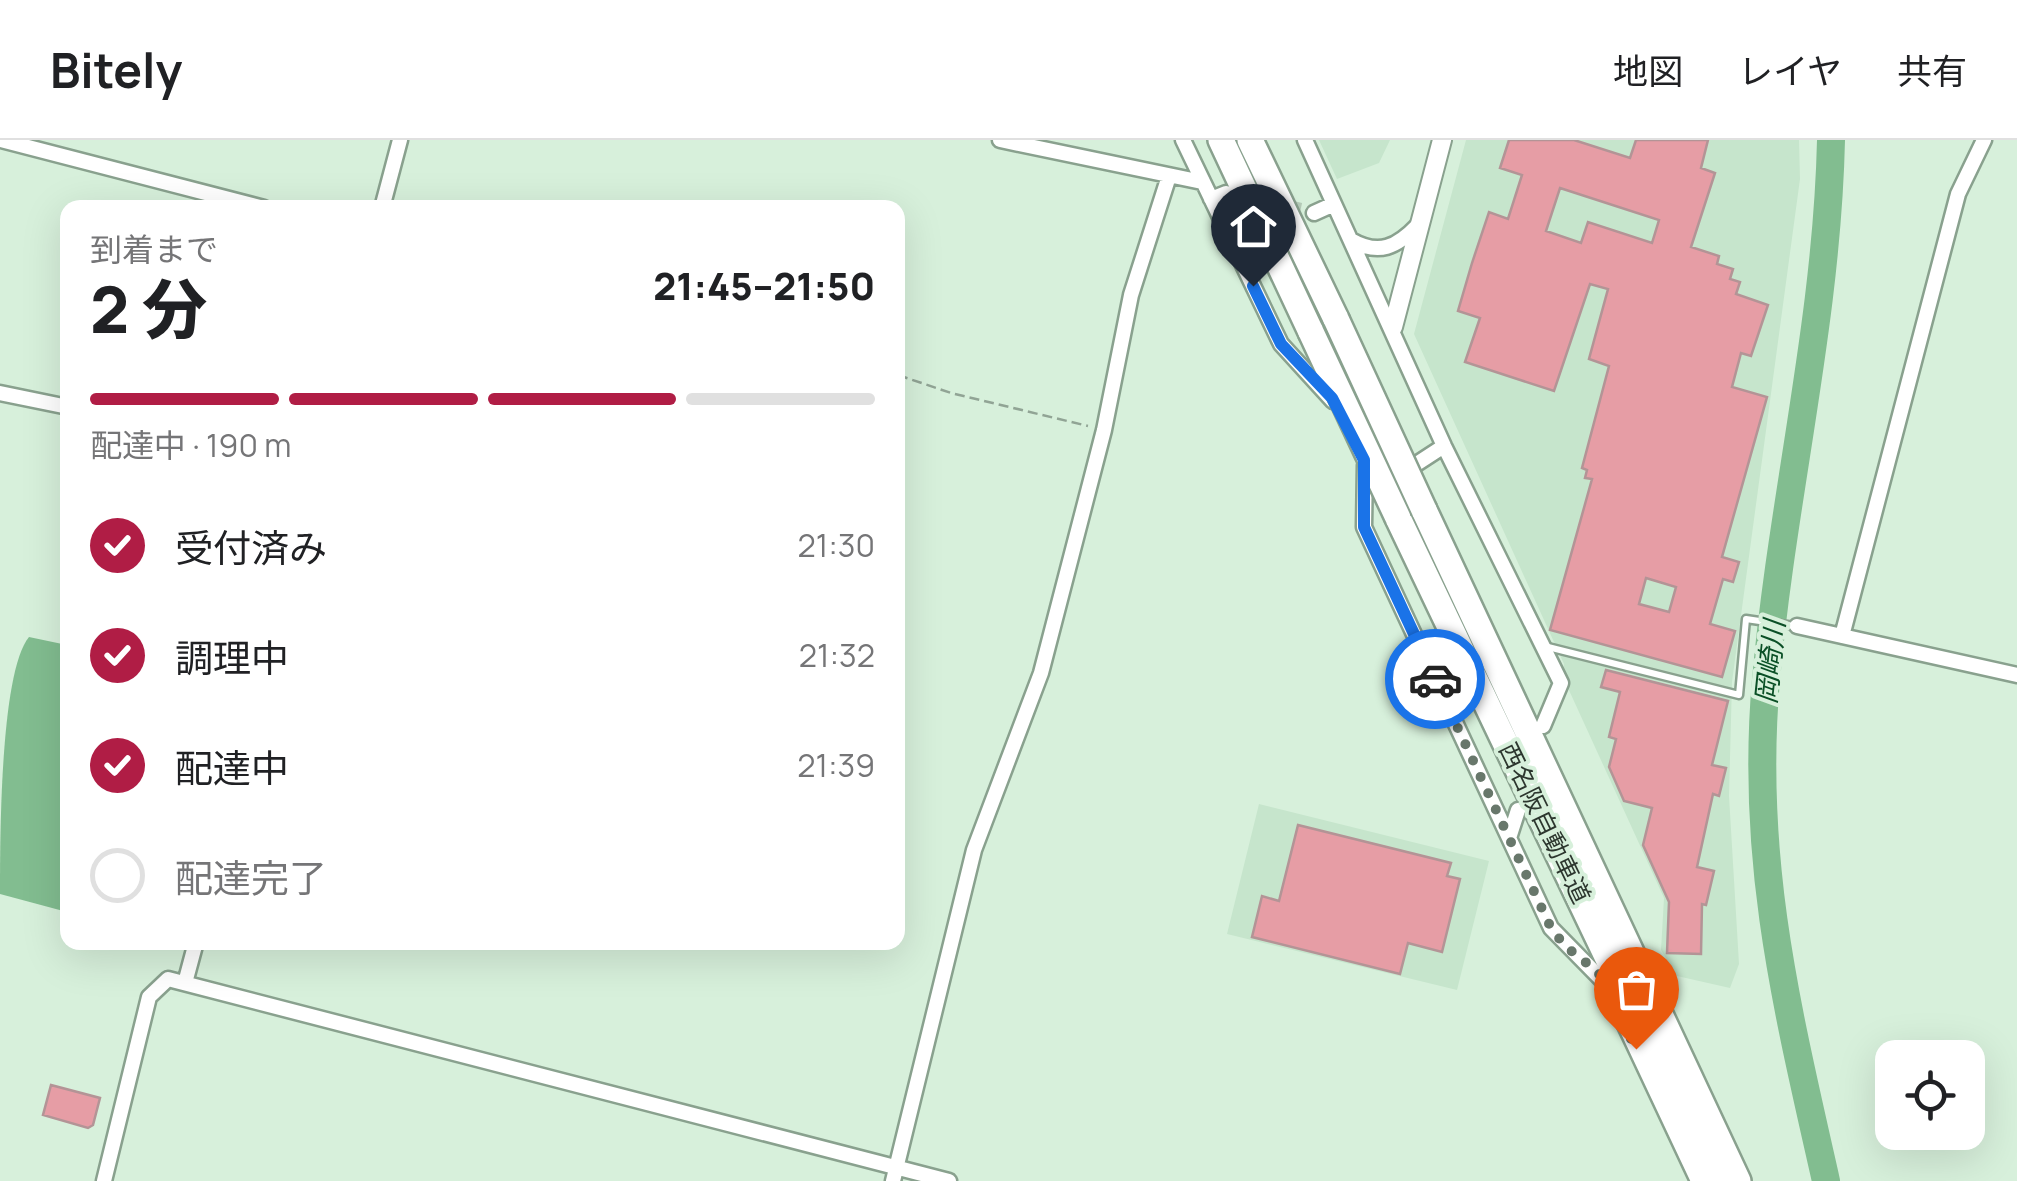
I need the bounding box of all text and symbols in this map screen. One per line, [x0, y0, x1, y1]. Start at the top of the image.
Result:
text: Bitely [50, 37, 182, 102]
text: 地図 [1613, 47, 1683, 95]
text: レイヤ [1738, 47, 1842, 95]
text: 共有 [1897, 47, 1967, 95]
pin [1211, 184, 1296, 287]
icon: home [1226, 199, 1281, 254]
text: 到着まで [90, 227, 218, 271]
text: 21:45–21:50 [653, 259, 875, 311]
text: 2 分 [90, 264, 207, 353]
text: 配達中 · 190 m [90, 423, 291, 467]
icon: check [90, 518, 145, 573]
text: 受付済み [175, 521, 327, 573]
text: 21:30 [797, 523, 875, 567]
water label: 岡崎川 [1746, 615, 1793, 706]
icon: check [90, 628, 145, 683]
courier [1385, 629, 1485, 729]
text: 調理中 [175, 631, 289, 683]
text: 21:32 [799, 633, 875, 677]
icon: car [1408, 652, 1463, 707]
street label: 西名阪自動車道 [1491, 736, 1600, 909]
icon: check [90, 738, 145, 793]
text: 配達中 [175, 741, 289, 793]
text: 21:39 [797, 743, 875, 787]
text: 配達完了 [175, 851, 327, 903]
pin [1594, 947, 1679, 1050]
icon: bag [1609, 962, 1664, 1017]
map controls [1875, 1040, 1985, 1150]
button: locate [1875, 1040, 1985, 1150]

